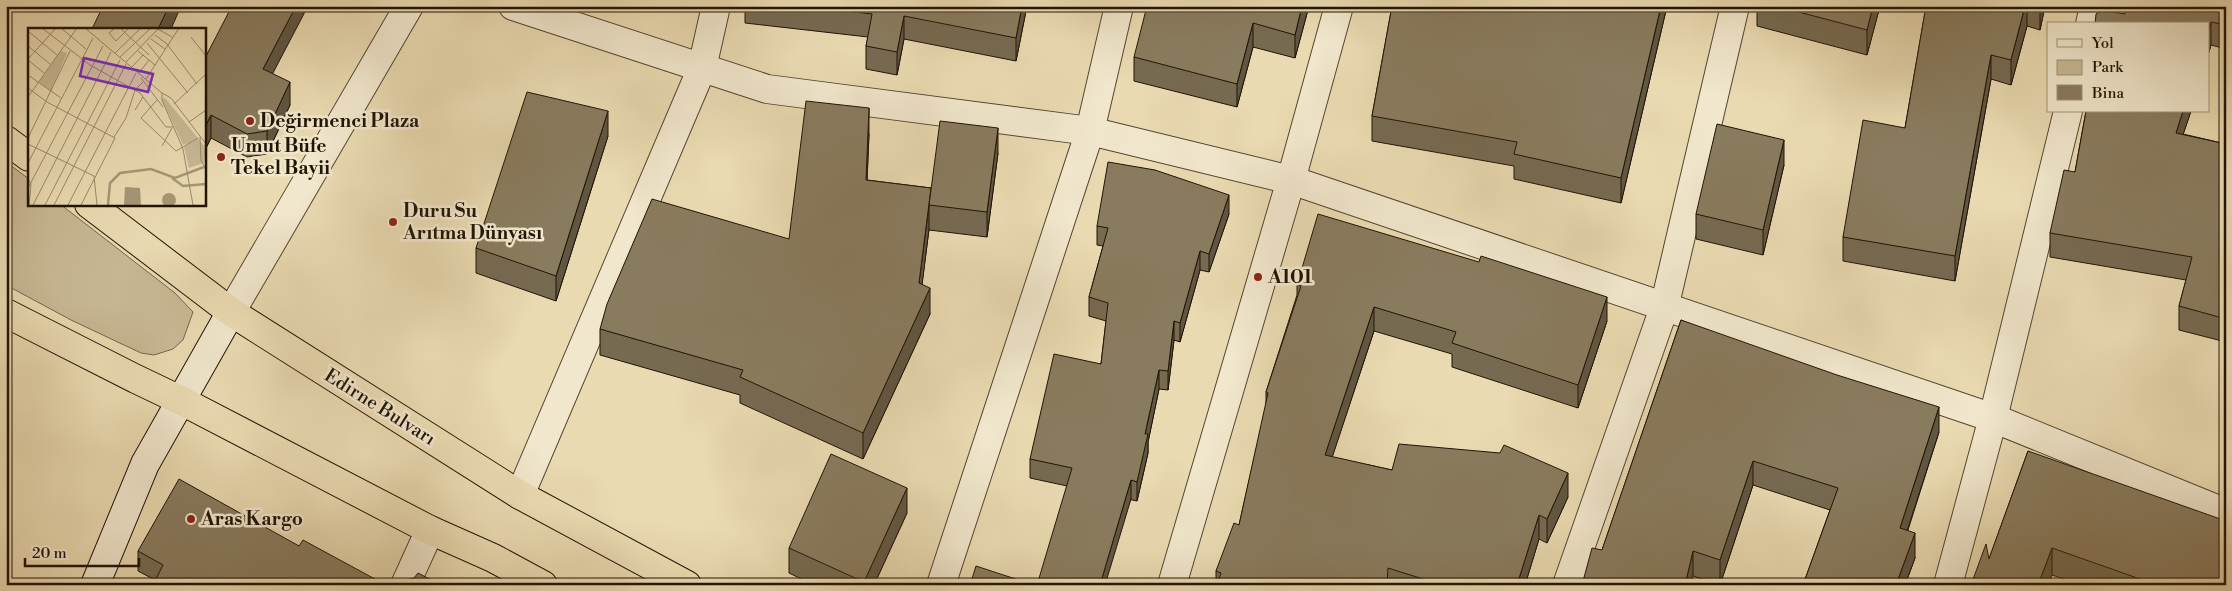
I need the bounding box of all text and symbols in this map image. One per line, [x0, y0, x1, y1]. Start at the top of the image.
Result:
legend [2047, 22, 2210, 112]
inset map [28, 28, 205, 205]
text: Yol [2091, 34, 2114, 53]
text: Park [2092, 58, 2124, 77]
text: Bina [2091, 84, 2124, 103]
place label: Değirmenci Plaza [260, 109, 420, 133]
marker: Değirmenci Plaza [244, 115, 256, 127]
place label: Umut Büfe Tekel Bayii [231, 134, 330, 180]
marker: Umut Büfe Tekel Bayii [215, 151, 227, 163]
place label: Duru Su Arıtma Dünyası [402, 199, 542, 245]
marker: Duru Su Arıtma Dünyası [387, 216, 399, 228]
place label: A101 [1267, 265, 1312, 289]
marker: A101 [1252, 271, 1264, 283]
street label: Edirne Bulvarı [320, 363, 440, 451]
place label: Aras Kargo [200, 507, 303, 531]
marker: Aras Kargo [185, 513, 197, 525]
scale bar [25, 536, 139, 568]
text: 20 m [32, 544, 67, 563]

